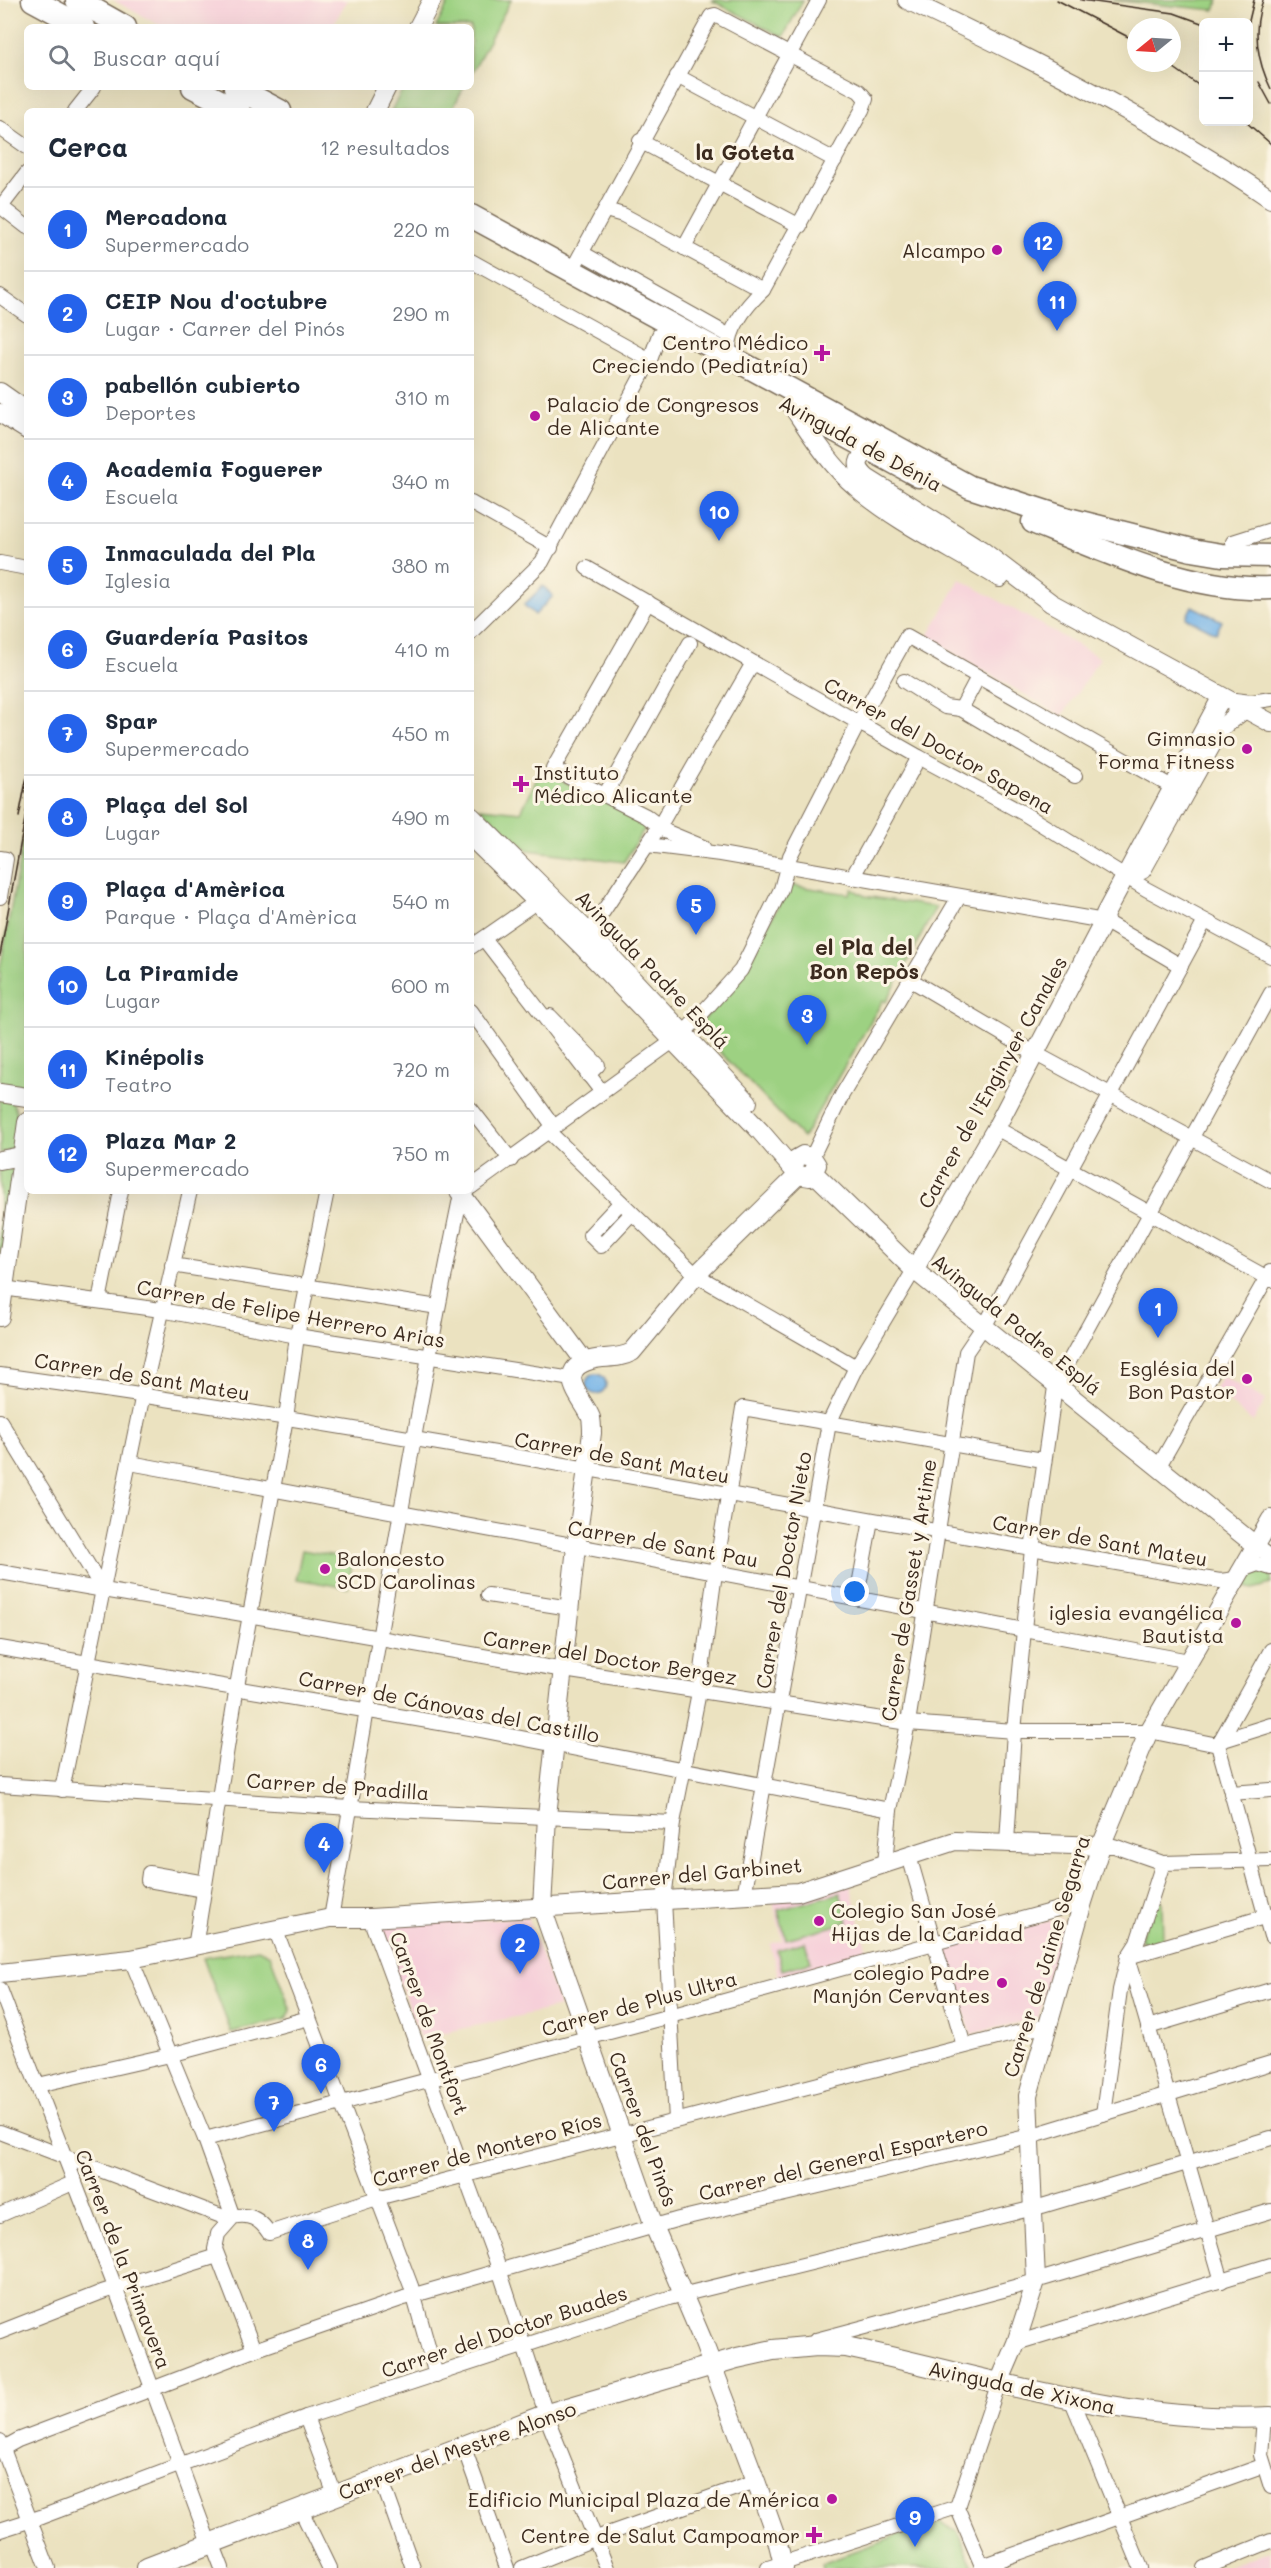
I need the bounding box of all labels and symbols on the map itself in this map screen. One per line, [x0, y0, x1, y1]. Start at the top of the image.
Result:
north arrow [1127, 18, 1181, 72]
district label: la Goteta [695, 138, 795, 165]
pin: 12 [1024, 222, 1062, 272]
place label: Alcampo [902, 237, 985, 263]
marker: Alcampo [990, 243, 1004, 257]
pin: 11 [1038, 282, 1076, 331]
place label: Centro Médico Creciendo (Pediatría) [592, 329, 808, 378]
marker: Centro Médico Creciendo (Pediatría) [813, 344, 831, 362]
street label: Avinguda de Dénia [775, 389, 947, 497]
place label: Palacio de Congresos de Alicante [547, 391, 759, 440]
marker: Palacio de Congresos de Alicante [528, 409, 542, 423]
pin: 10 [700, 492, 738, 541]
street label: Carrer del Doctor Sapena [820, 671, 1058, 819]
place label: Gimnasio Forma Fitness [1098, 725, 1235, 774]
marker: Gimnasio Forma Fitness [1240, 742, 1254, 756]
place label: Instituto Médico Alicante [534, 759, 693, 808]
marker: Instituto Médico Alicante [512, 775, 530, 793]
street label: Avinguda Padre Esplá [570, 884, 736, 1054]
pin: 5 [676, 886, 716, 935]
district label: el Pla del Bon Repòs [809, 933, 919, 984]
street label: Carrer de l'Enginyer Canales [912, 951, 1072, 1213]
pin: 3 [788, 996, 826, 1045]
street label: Avinguda Padre Esplá [927, 1248, 1107, 1400]
street label: Carrer de Felipe Herrero Arias [135, 1273, 447, 1353]
pin: 1 [1138, 1288, 1178, 1338]
street label: Carrer de Sant Mateu [32, 1346, 252, 1406]
place label: Església del Bon Pastor [1120, 1355, 1235, 1404]
marker: Església del Bon Pastor [1240, 1372, 1254, 1386]
street label: Carrer de Sant Mateu [513, 1425, 731, 1489]
street label: Carrer del Doctor Nieto [749, 1449, 817, 1691]
street label: Carrer de Gasset y Artime [874, 1457, 942, 1723]
street label: Carrer de Sant Mateu [991, 1508, 1209, 1572]
street label: Carrer de Sant Pau [566, 1513, 760, 1573]
place label: Baloncesto SCD Carolinas [337, 1545, 476, 1594]
marker: Baloncesto SCD Carolinas [318, 1562, 332, 1576]
your location [840, 1577, 869, 1606]
place label: iglesia evangélica Bautista [1048, 1599, 1224, 1648]
marker: iglesia evangélica Bautista [1229, 1616, 1243, 1630]
street label: Carrer del Doctor Bergez [481, 1624, 739, 1690]
street label: Carrer de Cánovas del Castillo [296, 1664, 602, 1748]
street label: Carrer de Pradilla [246, 1767, 430, 1805]
pin: 4 [304, 1824, 344, 1873]
street label: Carrer de Jaime Segarra [997, 1832, 1095, 2080]
street label: Carrer del Garbinet [601, 1851, 803, 1895]
place label: Colegio San José Hijas de la Caridad [831, 1897, 1023, 1946]
marker: Colegio San José Hijas de la Caridad [812, 1914, 826, 1928]
pin: 2 [500, 1924, 540, 1974]
street label: Carrer de Montfort [385, 1928, 475, 2118]
place label: colegio Padre Manjón Cervantes [813, 1959, 990, 2008]
street label: Carrer de Plus Ultra [539, 1964, 739, 2042]
marker: colegio Padre Manjón Cervantes [995, 1976, 1009, 1990]
pin: 6 [302, 2044, 340, 2094]
street label: Carrer del Pinós [604, 2048, 684, 2210]
pin: 7 [254, 2082, 294, 2132]
street label: Carrer de Montero Ríos [370, 2106, 604, 2192]
street label: Carrer del General Espartero [696, 2114, 990, 2206]
street label: Carrer de la Primavera [70, 2145, 178, 2373]
pin: 8 [288, 2220, 328, 2270]
street label: Carrer del Doctor Buades [378, 2279, 630, 2383]
street label: Avinguda de Xixona [926, 2355, 1118, 2419]
street label: Carrer del Mestre Alonso [335, 2395, 580, 2505]
place label: Edificio Municipal Plaza de América [468, 2486, 820, 2512]
marker: Edificio Municipal Plaza de América [825, 2492, 839, 2506]
pin: 9 [896, 2498, 934, 2547]
place label: Centre de Salut Campoamor [521, 2522, 800, 2548]
marker: Centre de Salut Campoamor [805, 2526, 823, 2544]

